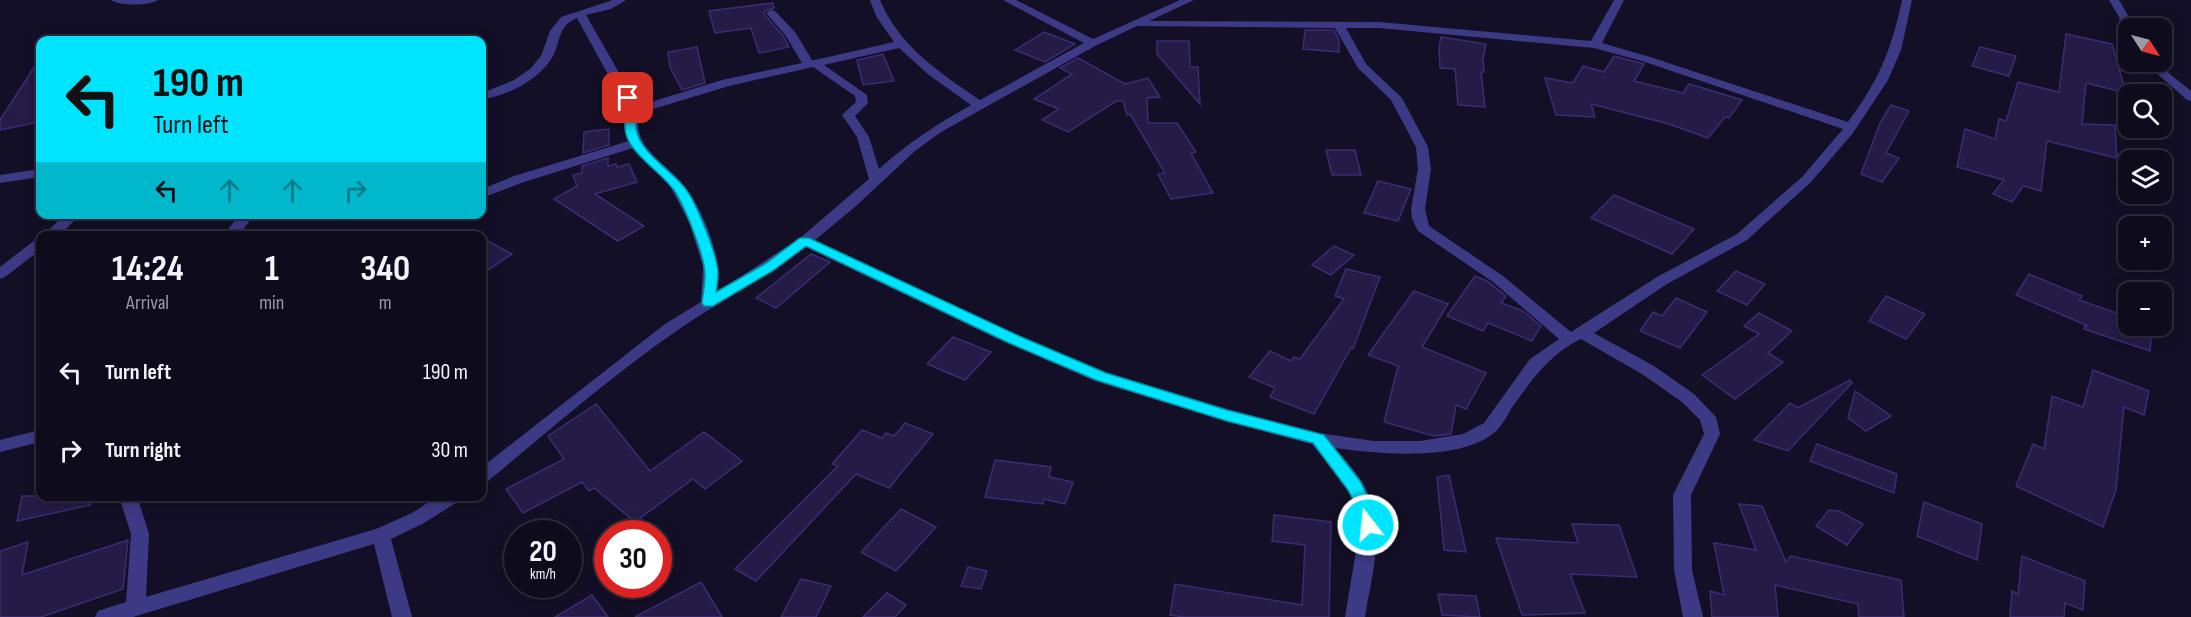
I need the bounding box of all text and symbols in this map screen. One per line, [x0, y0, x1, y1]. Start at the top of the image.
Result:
north arrow [2118, 18, 2172, 72]
map controls [2118, 18, 2172, 336]
text: 190 m [153, 58, 244, 109]
icon: left [54, 60, 132, 138]
pin [602, 72, 653, 123]
icon: arrive [611, 81, 644, 114]
button: search [2118, 84, 2172, 138]
text: Turn left [153, 109, 229, 141]
button: layers [2118, 150, 2172, 204]
icon: left [150, 174, 183, 207]
icon: ahead [213, 174, 246, 207]
icon: ahead [276, 174, 309, 207]
icon: right [339, 174, 372, 207]
button: + [2118, 216, 2172, 270]
text: 14:24 [112, 248, 183, 291]
text: 1 [265, 248, 279, 291]
text: 340 [360, 248, 410, 291]
button: − [2118, 282, 2172, 336]
text: Arrival [126, 291, 169, 315]
text: min [259, 291, 284, 315]
text: m [379, 291, 392, 315]
icon: left [54, 356, 87, 389]
text: Turn left [105, 359, 171, 386]
text: 190 m [423, 359, 468, 386]
icon: right [54, 434, 87, 467]
text: Turn right [105, 437, 181, 464]
text: 30 m [431, 437, 468, 464]
position arrow [1336, 493, 1400, 557]
speed limit sign: 30 [594, 520, 672, 598]
text: 20 [529, 534, 557, 570]
text: km/h [530, 565, 556, 584]

